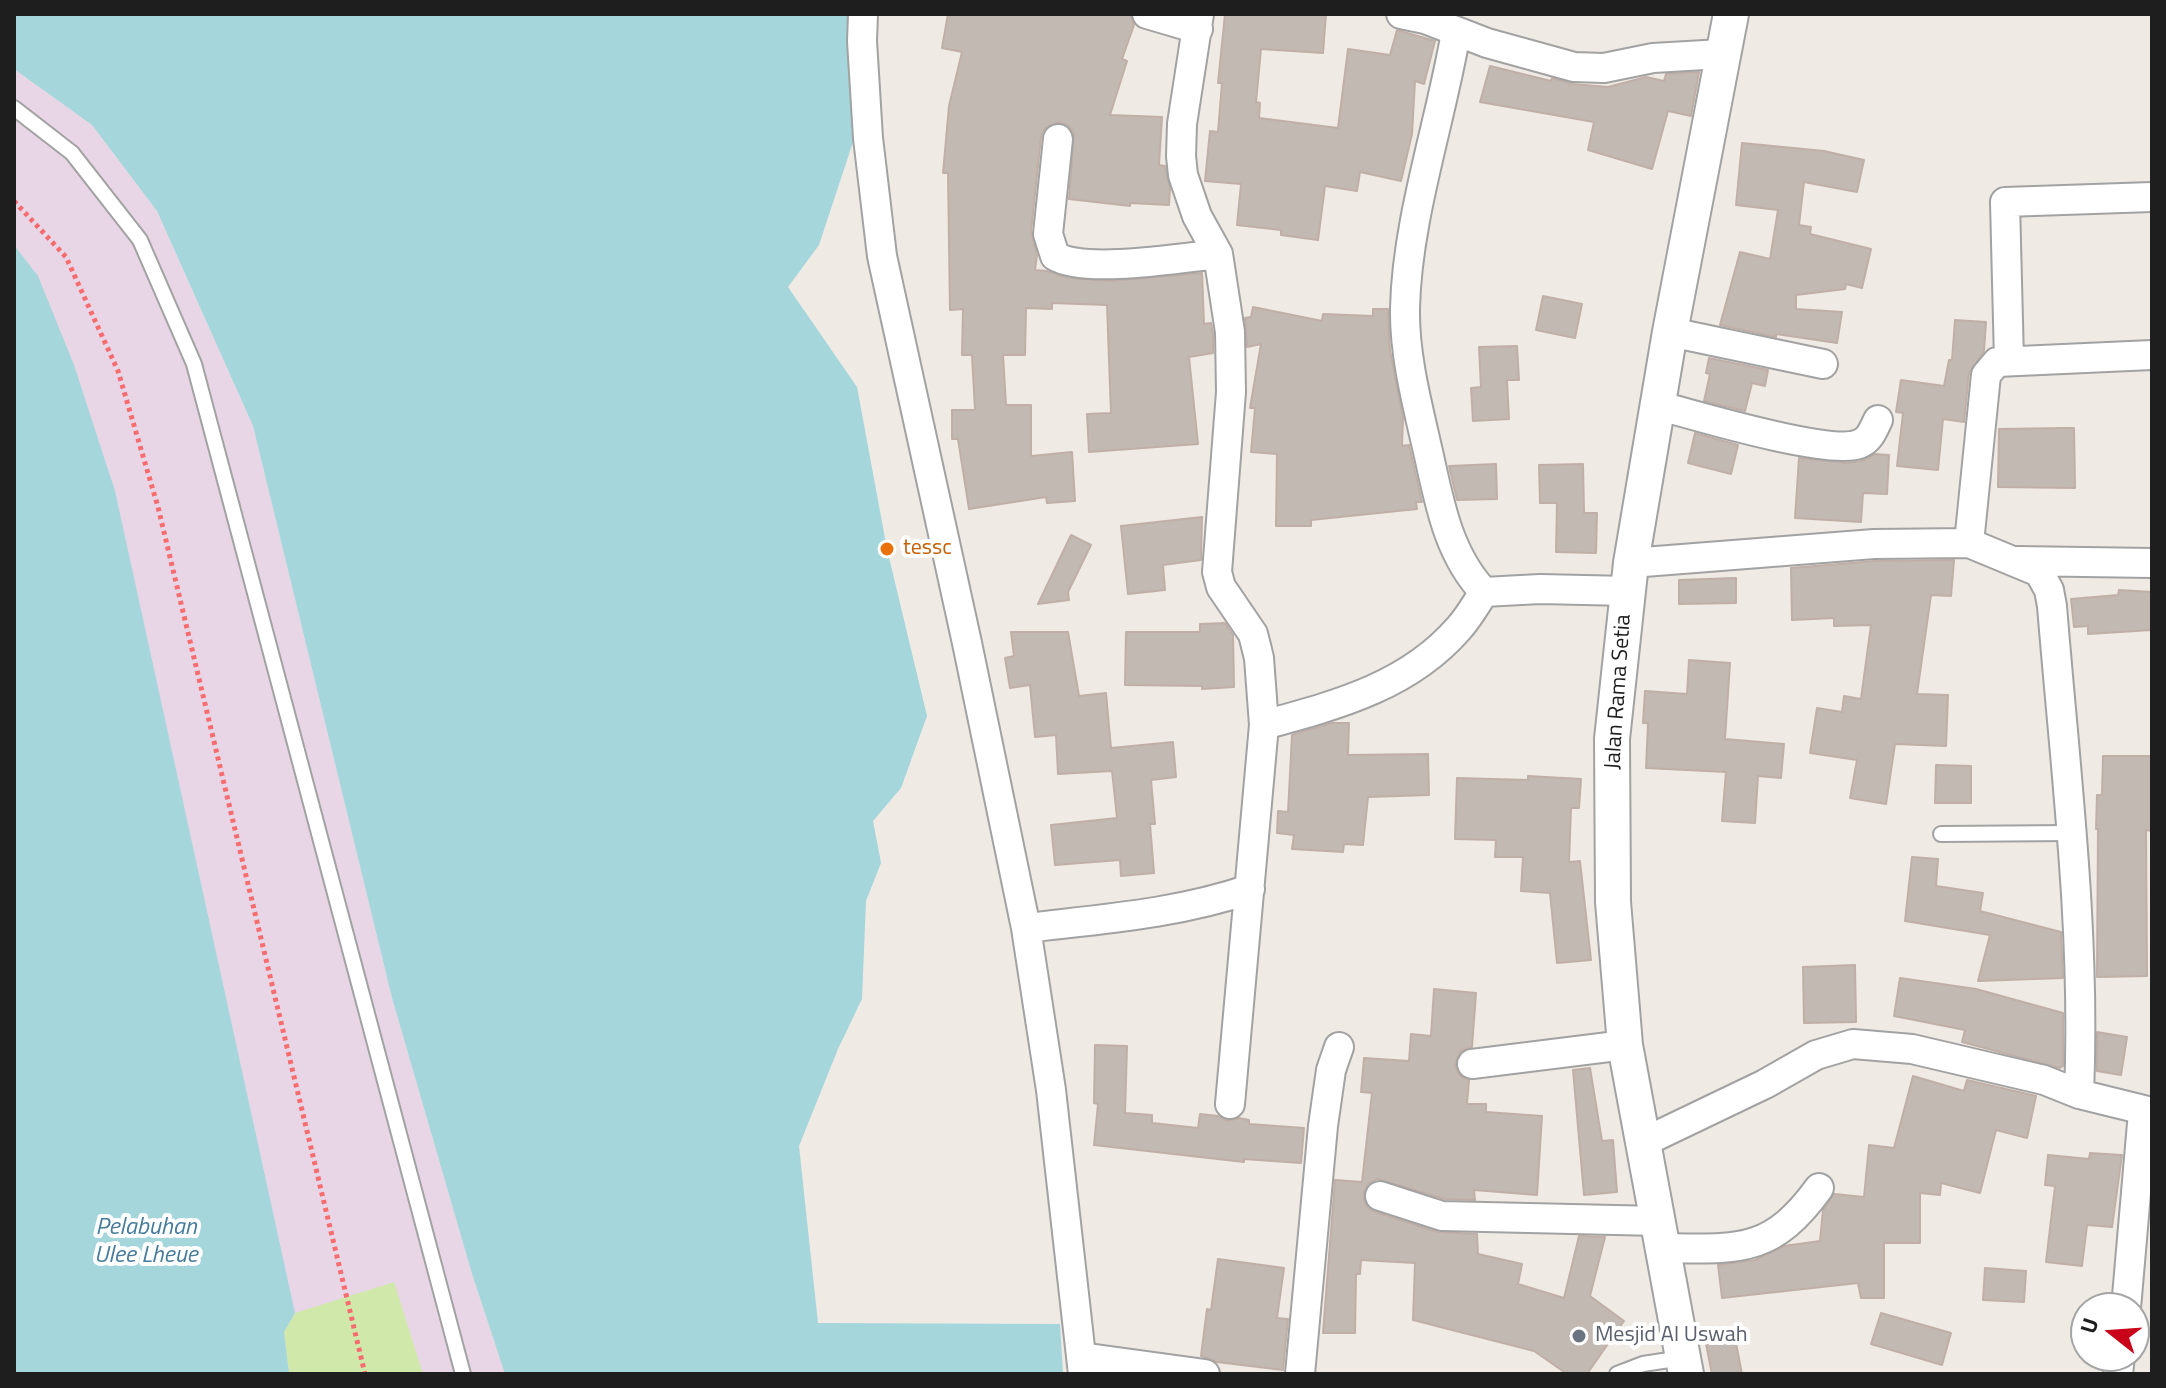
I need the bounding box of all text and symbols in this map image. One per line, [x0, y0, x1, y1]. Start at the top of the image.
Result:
place label: tessc [903, 536, 952, 562]
marker: tessc [878, 540, 896, 558]
street label: Jalan Rama Setia [1600, 614, 1638, 770]
water label: Pelabuhan Ulee Lheue [94, 1214, 198, 1270]
north arrow [2070, 1292, 2150, 1372]
text: U [2071, 1314, 2107, 1337]
place label: Mesjid Al Uswah [1595, 1323, 1748, 1349]
marker: Mesjid Al Uswah [1570, 1327, 1588, 1345]

